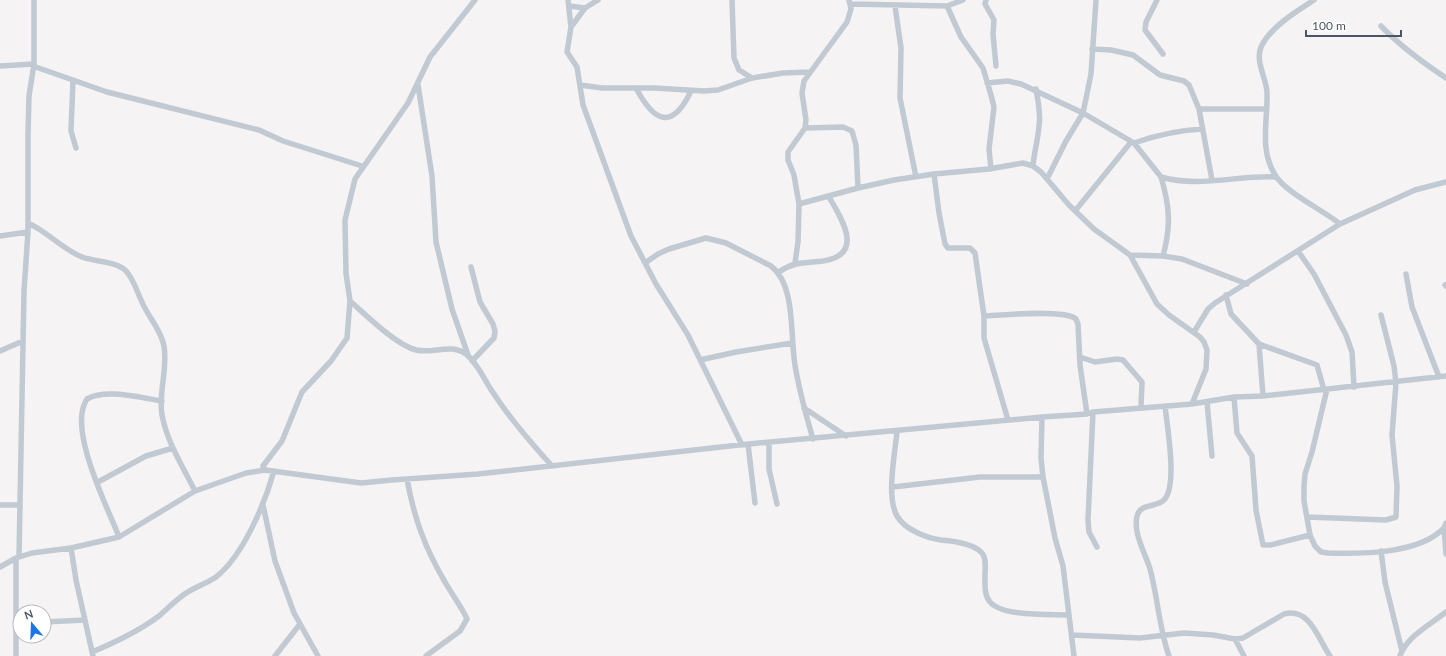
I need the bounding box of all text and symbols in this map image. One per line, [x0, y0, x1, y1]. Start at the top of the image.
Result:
scale bar [1306, 12, 1401, 38]
text: 100 m [1312, 18, 1346, 33]
north arrow [12, 604, 52, 644]
text: N [22, 607, 35, 622]

